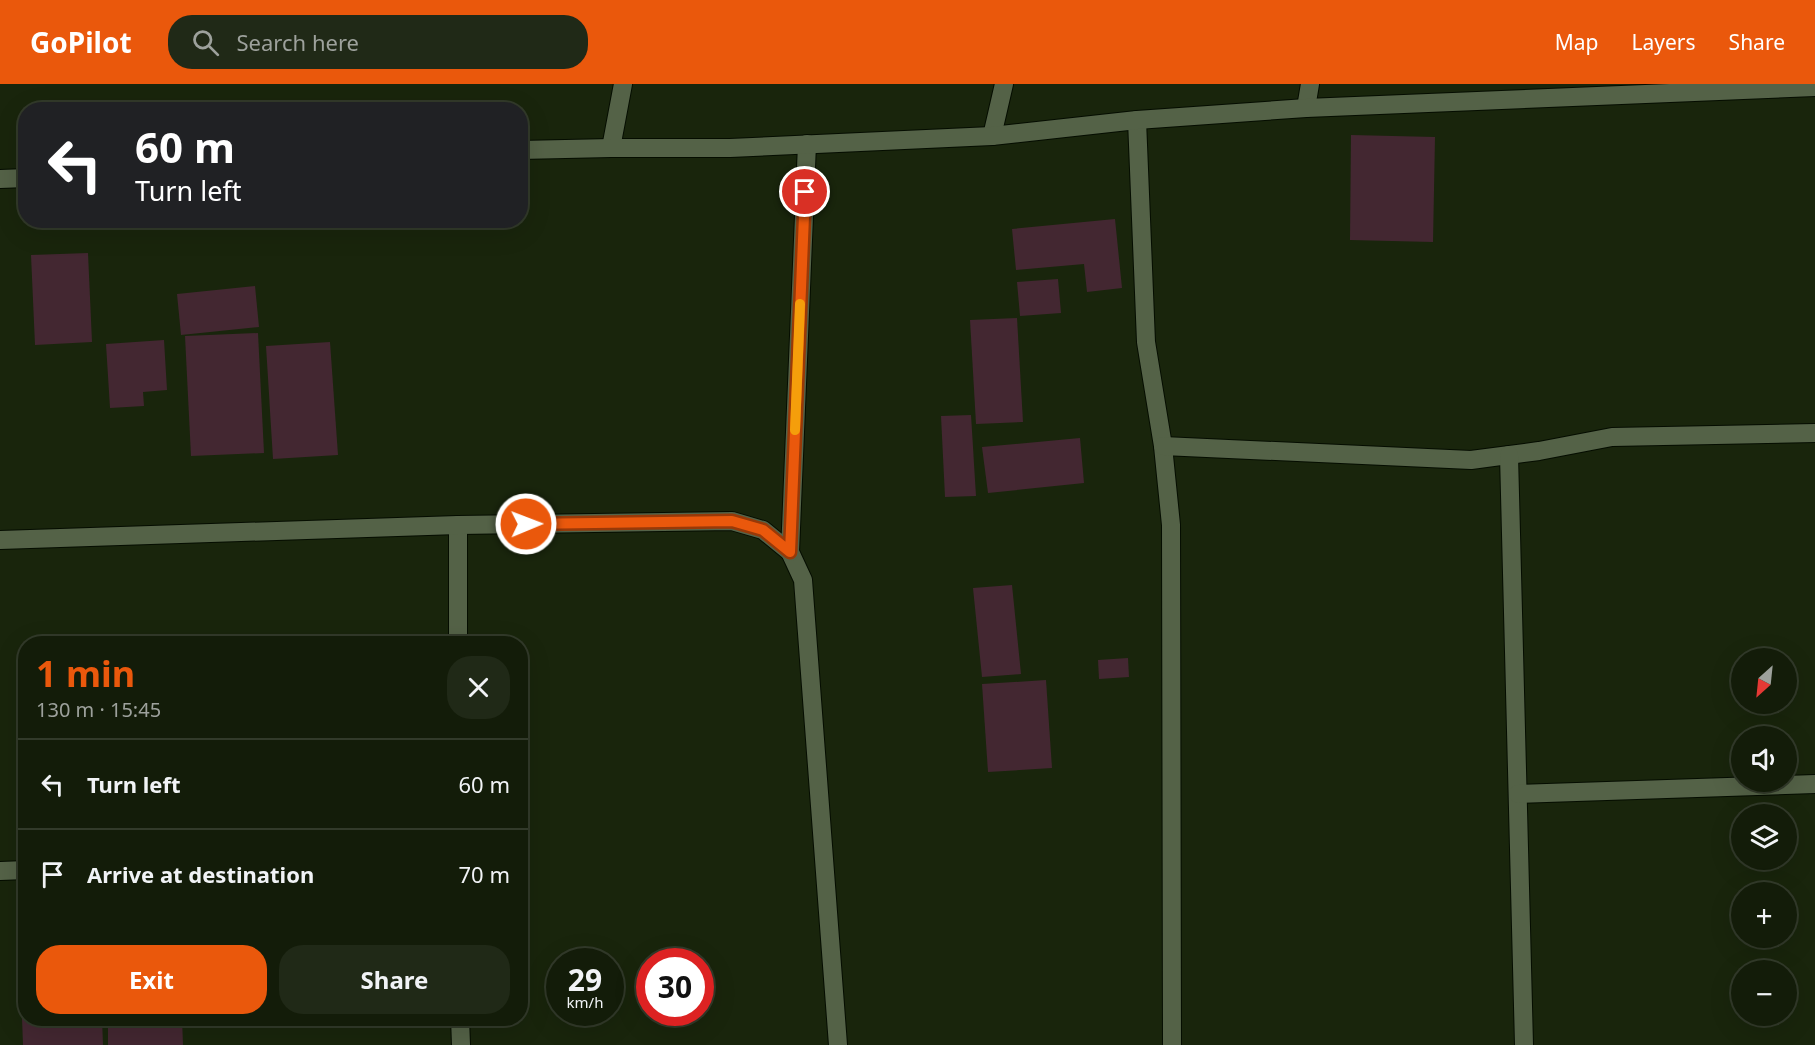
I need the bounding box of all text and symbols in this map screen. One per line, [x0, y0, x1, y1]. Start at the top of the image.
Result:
search box [168, 15, 588, 69]
text: GoPilot [30, 23, 132, 61]
icon: search [189, 26, 222, 59]
text: Search here [237, 27, 359, 57]
text: Map [1555, 28, 1599, 56]
text: Layers [1632, 28, 1696, 56]
text: Share [1729, 28, 1785, 56]
text: 60 m [135, 118, 235, 175]
icon: left [36, 126, 114, 204]
pin [779, 166, 830, 217]
text: Turn left [135, 172, 241, 209]
icon: arrive [788, 175, 821, 208]
position arrow [494, 492, 558, 556]
north arrow [1731, 648, 1797, 714]
map controls [1731, 648, 1797, 1026]
text: 1 min [36, 649, 135, 698]
button: close [447, 656, 510, 719]
text: 130 m · 15:45 [36, 696, 161, 723]
button: sound [1731, 726, 1797, 792]
icon: left [36, 768, 69, 801]
text: Turn left [87, 769, 181, 799]
text: 60 m [459, 769, 510, 799]
button: layers [1731, 804, 1797, 870]
icon: arrive [36, 858, 69, 891]
text: Arrive at destination [87, 859, 314, 889]
text: 70 m [459, 859, 510, 889]
button: + [1731, 882, 1797, 948]
button: Exit [36, 945, 267, 1014]
button: Share [279, 945, 510, 1014]
speed limit sign: 30 [636, 948, 714, 1026]
text: 29 [568, 959, 602, 1000]
button: − [1731, 960, 1797, 1026]
text: km/h [567, 992, 603, 1012]

